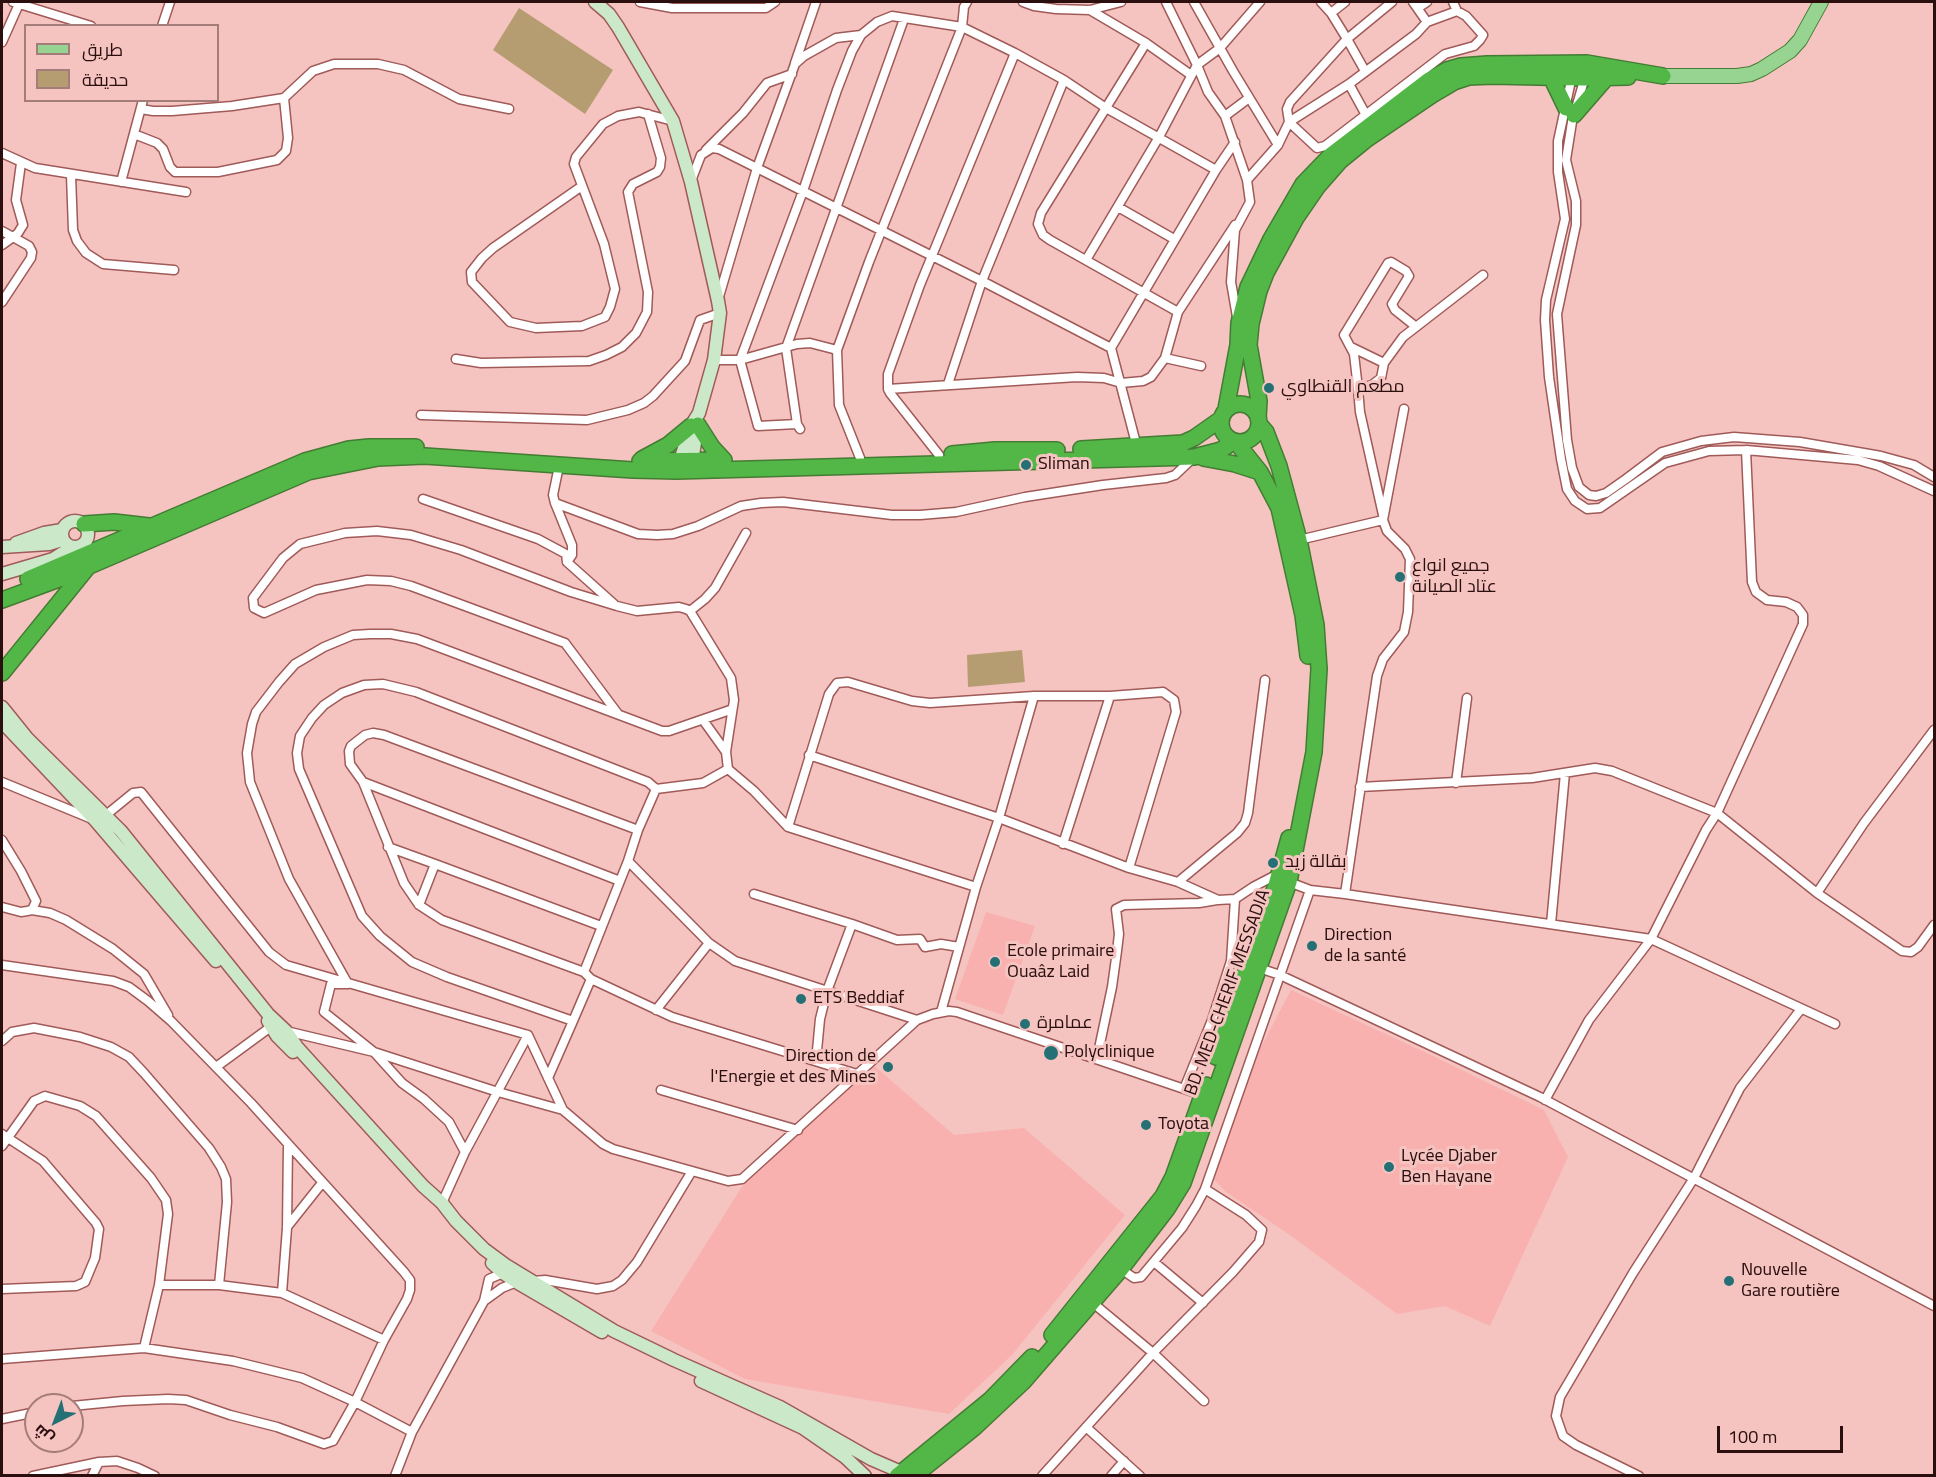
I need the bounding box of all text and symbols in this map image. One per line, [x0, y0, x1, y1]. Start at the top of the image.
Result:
legend [24, 24, 219, 102]
text: طريق [82, 33, 123, 66]
text: حديقة [82, 63, 128, 96]
place label: مطعم القنطاوي [1281, 377, 1405, 399]
marker: مطعم القنطاوي [1262, 381, 1276, 395]
place label: Sliman [1038, 454, 1090, 476]
marker: Sliman [1019, 458, 1033, 472]
place label: جميع انواع عتاد الصيانة [1412, 556, 1497, 598]
marker: جميع انواع عتاد الصيانة [1393, 570, 1407, 584]
place label: بقالة زيد [1285, 852, 1347, 874]
marker: بقالة زيد [1266, 856, 1280, 870]
street label: BD. MED-CHERIF MESSADIA [1182, 887, 1276, 1099]
place label: Direction de la santé [1324, 925, 1406, 968]
marker: Direction de la santé [1305, 939, 1319, 953]
place label: Ecole primaire Ouaâz Laid [1007, 941, 1114, 984]
marker: Ecole primaire Ouaâz Laid [988, 955, 1002, 969]
place label: ETS Beddiaf [813, 988, 904, 1010]
marker: ETS Beddiaf [794, 992, 808, 1006]
place label: عمامرة [1037, 1013, 1093, 1035]
marker: عمامرة [1018, 1017, 1032, 1031]
place label: Polyclinique [1064, 1042, 1155, 1064]
marker: Polyclinique [1042, 1044, 1060, 1062]
place label: Direction de l'Energie et des Mines [710, 1046, 876, 1088]
marker: Direction de l'Energie et des Mines [881, 1060, 895, 1074]
place label: Toyota [1158, 1114, 1209, 1136]
marker: Toyota [1139, 1118, 1153, 1132]
place label: Lycée Djaber Ben Hayane [1401, 1146, 1497, 1188]
marker: Lycée Djaber Ben Hayane [1382, 1160, 1396, 1174]
place label: Nouvelle Gare routière [1741, 1260, 1840, 1302]
marker: Nouvelle Gare routière [1722, 1274, 1736, 1288]
north arrow [24, 1393, 84, 1453]
scale bar [1720, 1414, 1846, 1452]
text: ش [26, 1417, 61, 1453]
text: 100 m [1728, 1420, 1777, 1453]

